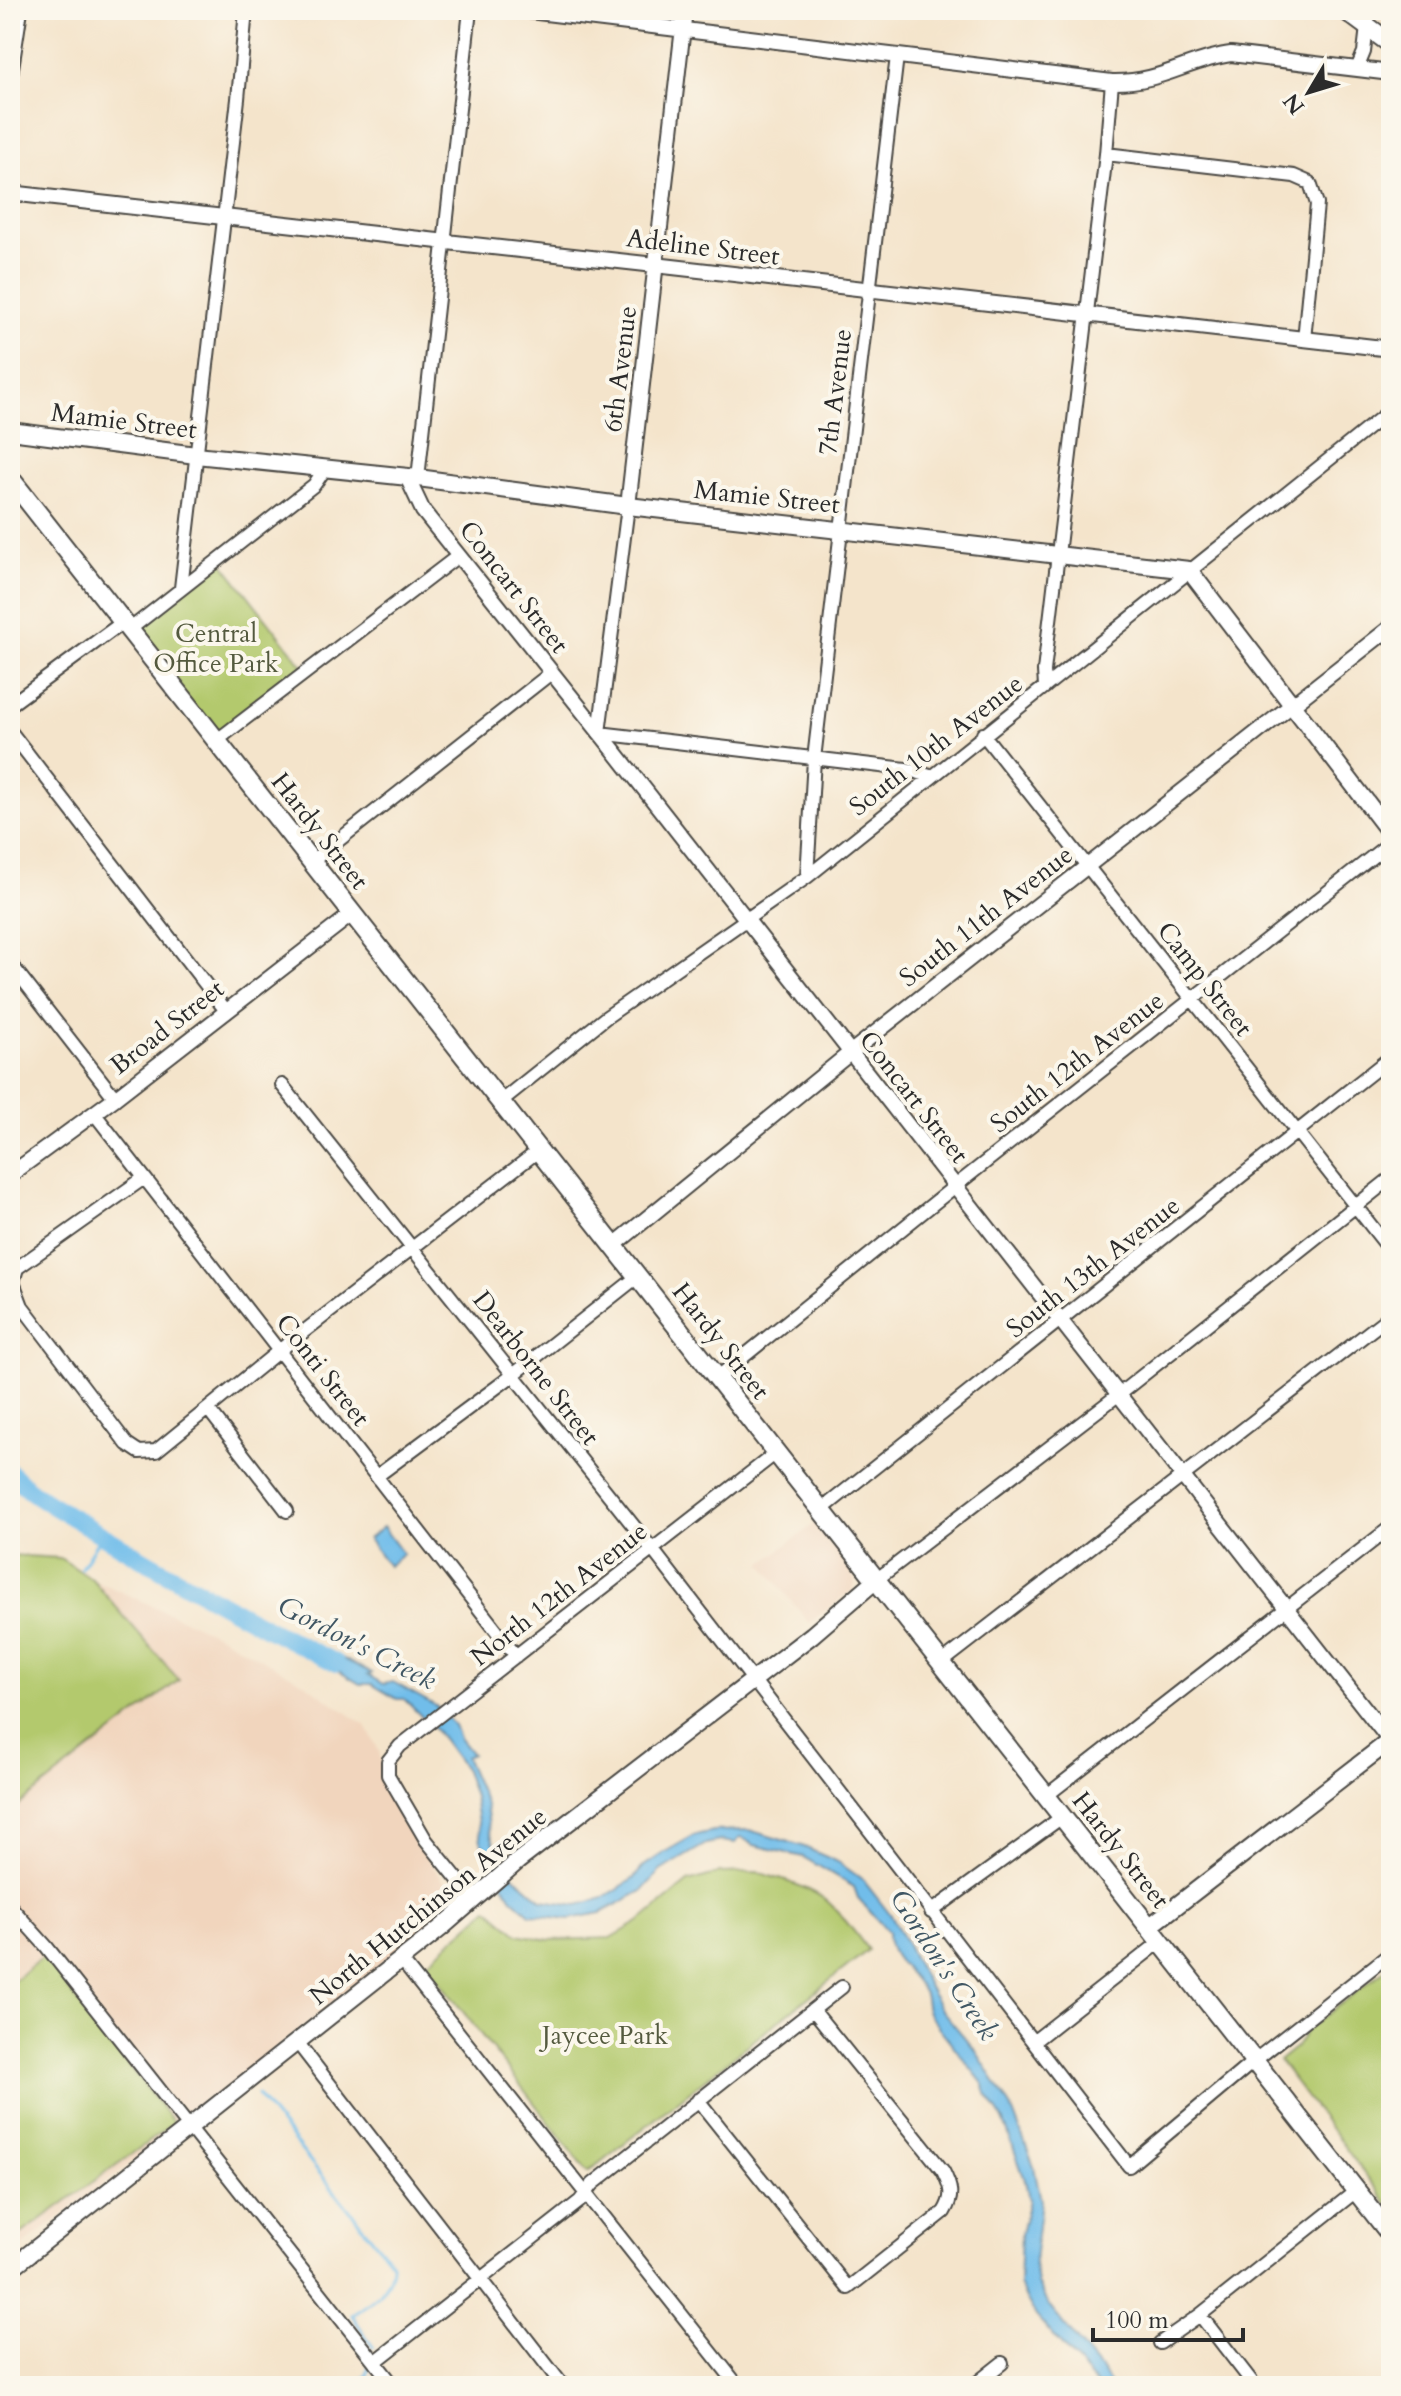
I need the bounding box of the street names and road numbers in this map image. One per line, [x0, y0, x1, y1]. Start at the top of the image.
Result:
street label: Adeline Street [624, 220, 782, 274]
street label: 6th Avenue [595, 304, 645, 434]
street label: 7th Avenue [810, 327, 860, 457]
street label: Mamie Street [49, 395, 199, 447]
street label: Mamie Street [692, 472, 842, 522]
street label: Concart Street [451, 514, 577, 660]
street label: South 10th Avenue [842, 666, 1030, 824]
street label: Hardy Street [263, 765, 377, 897]
street label: South 11th Avenue [892, 837, 1080, 995]
street label: Camp Street [1149, 914, 1261, 1044]
street label: Broad Street [103, 971, 231, 1083]
street label: South 12th Avenue [983, 983, 1171, 1141]
street label: Concart Street [851, 1024, 977, 1170]
street label: South 13th Avenue [999, 1188, 1187, 1346]
street label: Hardy Street [664, 1275, 778, 1407]
street label: Dearborne Street [465, 1283, 607, 1453]
street label: Conti Street [268, 1307, 378, 1433]
street label: North 12th Avenue [463, 1514, 655, 1674]
street label: Hardy Street [1064, 1784, 1178, 1916]
street label: North Hutchinson Avenue [302, 1799, 554, 2013]

